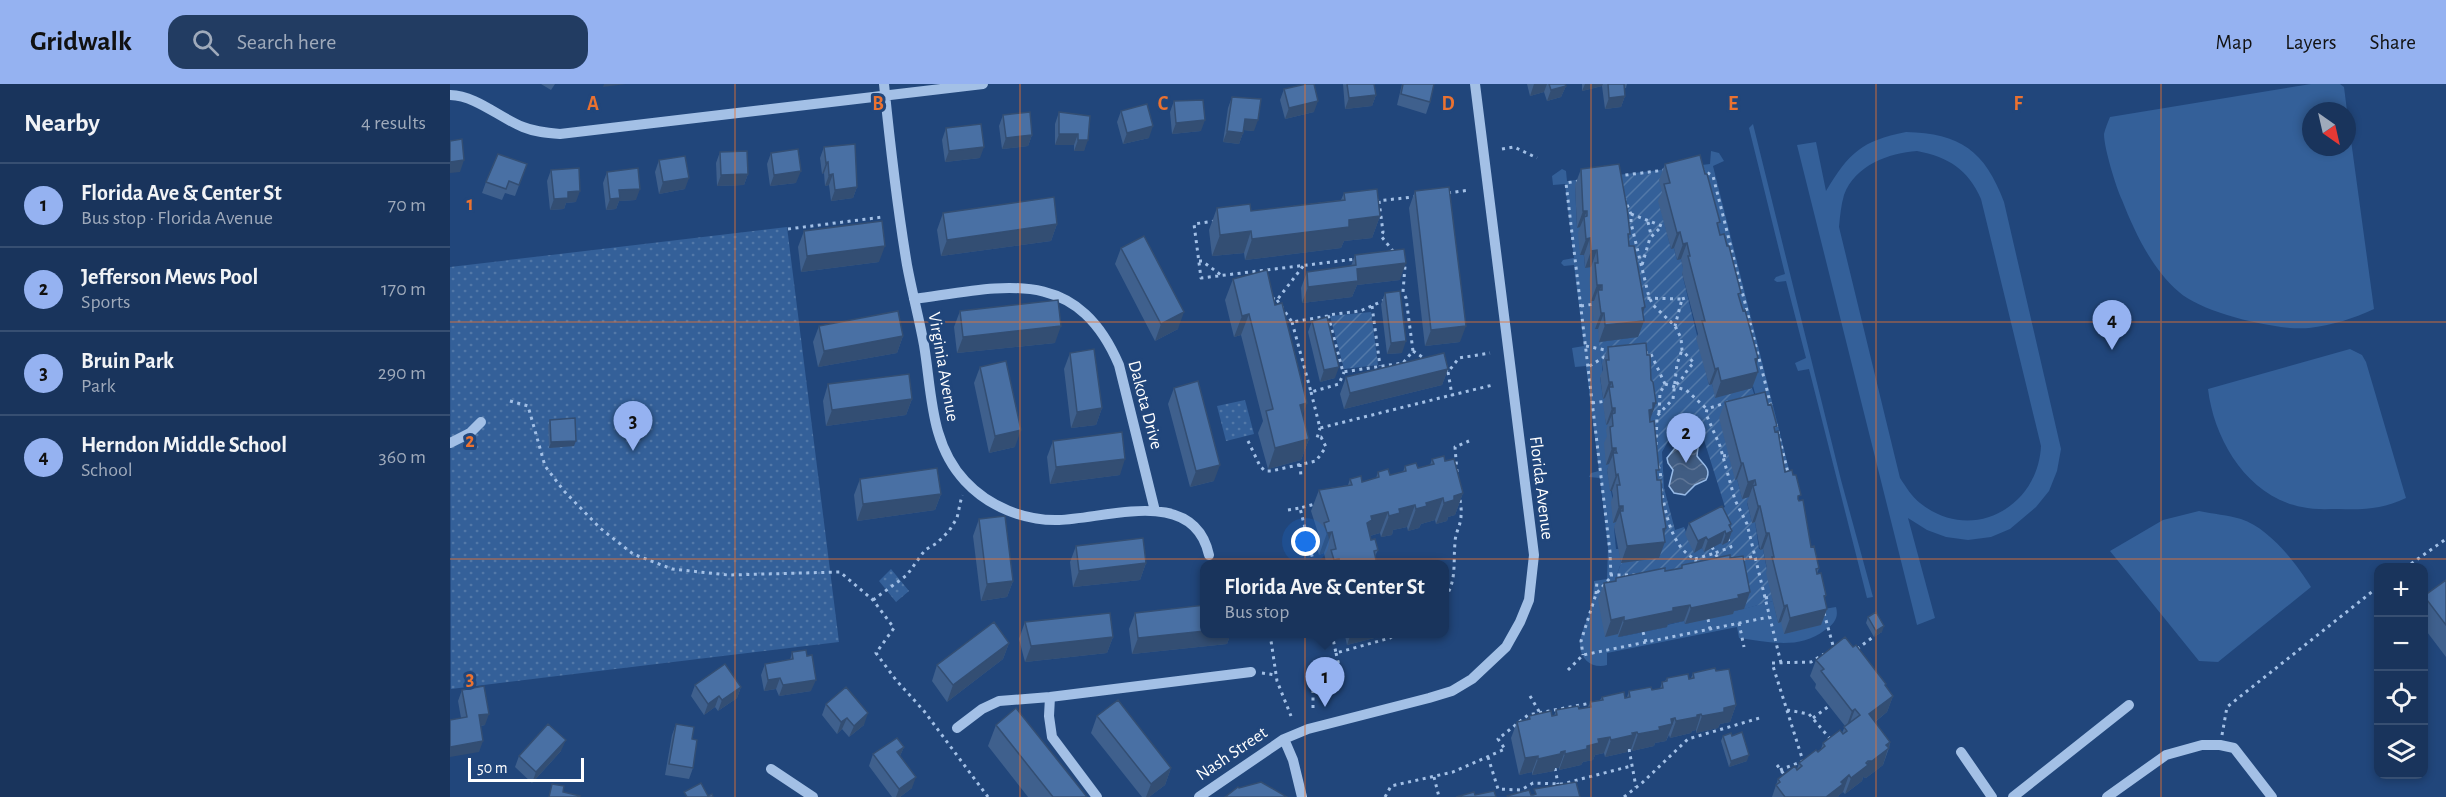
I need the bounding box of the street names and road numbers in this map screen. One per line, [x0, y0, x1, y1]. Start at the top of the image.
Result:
street label: Virginia Avenue [925, 311, 961, 423]
street label: Dakota Drive [1125, 359, 1165, 451]
street label: Florida Avenue [1526, 435, 1556, 541]
street label: Nash Street [1193, 724, 1271, 784]

